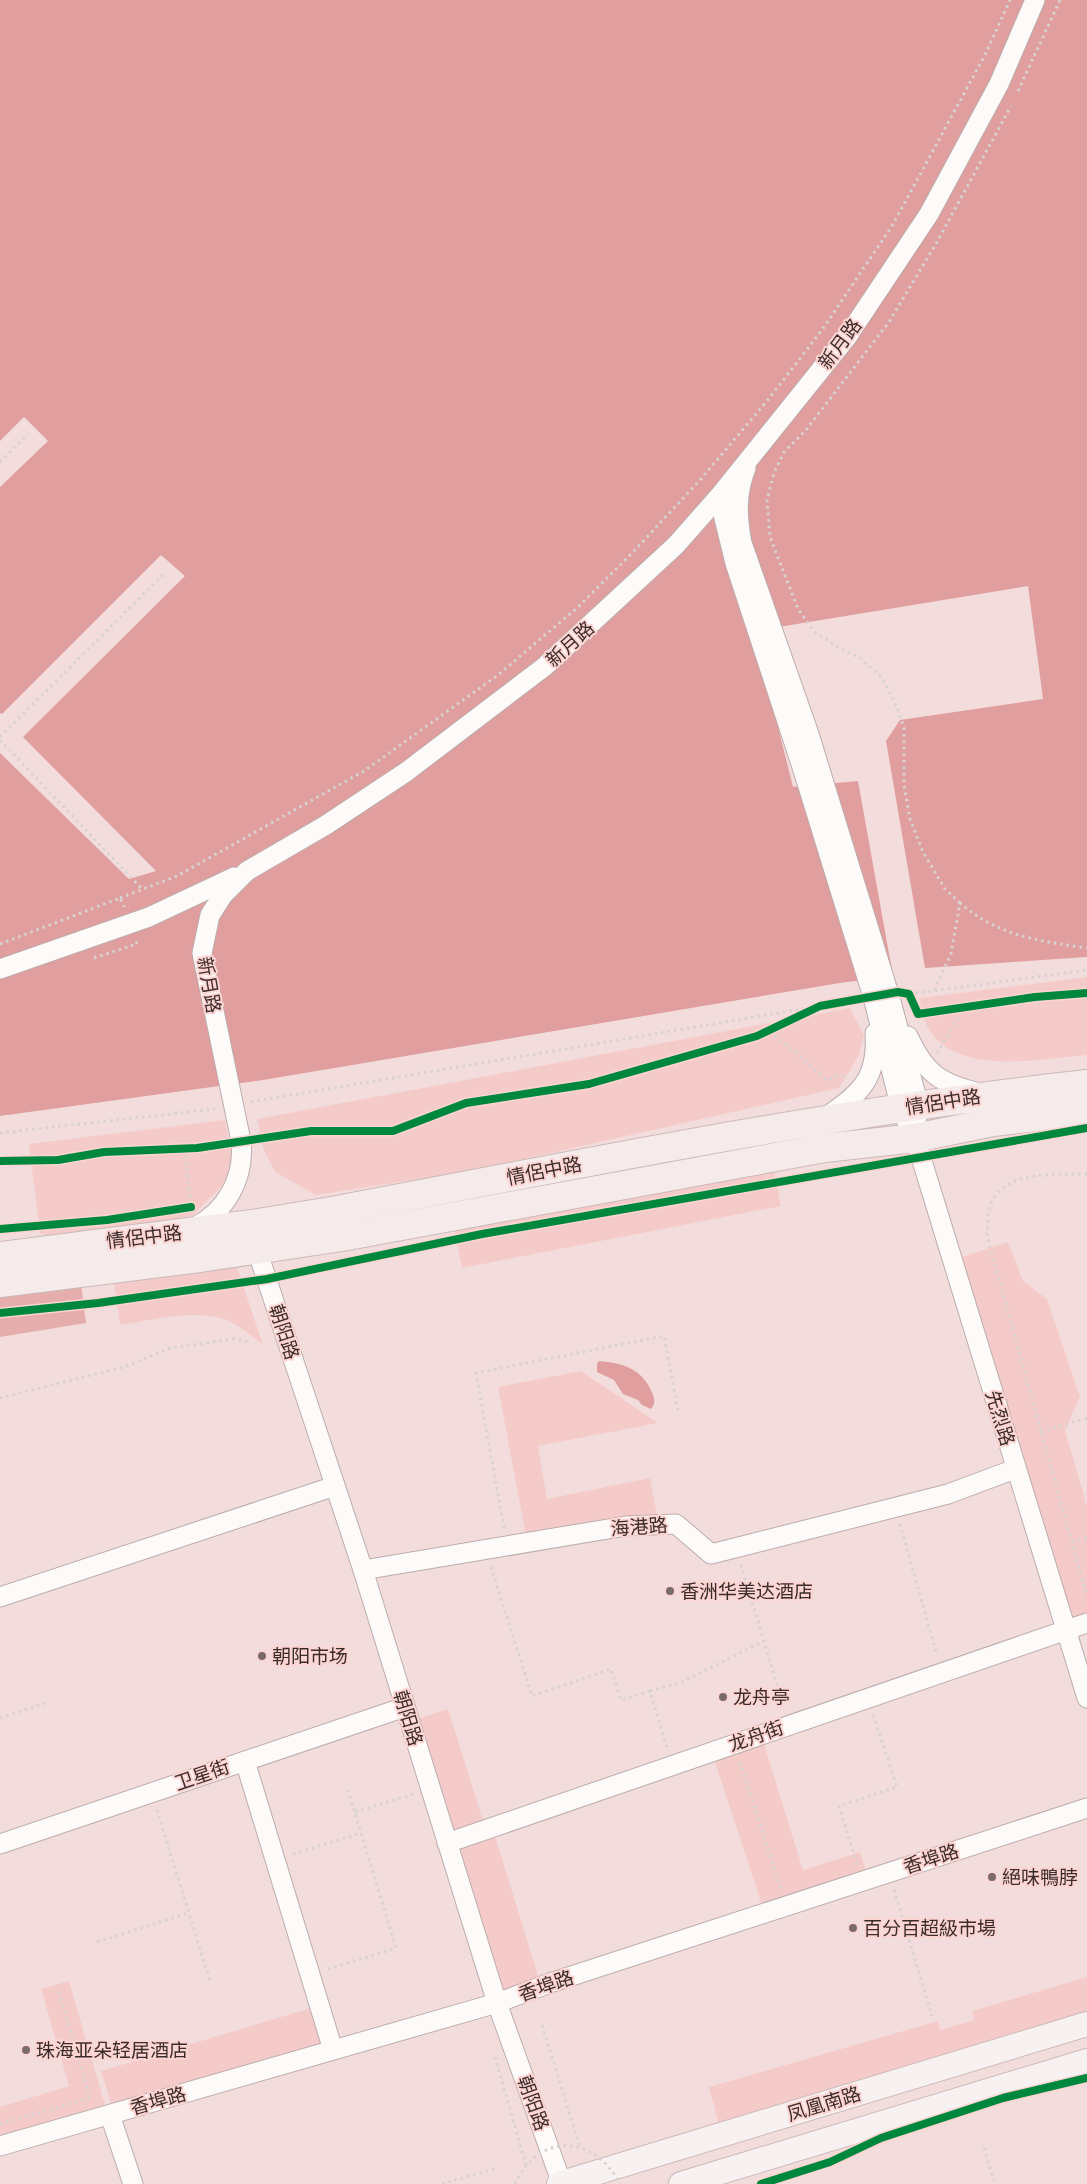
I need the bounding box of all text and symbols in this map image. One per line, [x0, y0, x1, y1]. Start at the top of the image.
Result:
street label: 新月路 [814, 314, 866, 374]
street label: 新月路 [541, 616, 599, 672]
street label: 新月路 [193, 955, 225, 1015]
street label: 情侶中路 [904, 1085, 982, 1119]
street label: 情侶中路 [504, 1152, 584, 1190]
street label: 情侶中路 [105, 1221, 183, 1253]
street label: 朝阳路 [264, 1301, 304, 1363]
street label: 先烈路 [981, 1387, 1019, 1449]
street label: 海港路 [610, 1514, 668, 1540]
place label: 香洲华美达酒店 [680, 1580, 813, 1603]
marker: 香洲华美达酒店 [664, 1585, 676, 1597]
place label: 朝阳市场 [272, 1645, 348, 1668]
marker: 朝阳市场 [256, 1650, 268, 1662]
place label: 龙舟亭 [733, 1686, 790, 1709]
street label: 朝阳路 [389, 1687, 427, 1749]
marker: 龙舟亭 [717, 1691, 729, 1703]
street label: 龙舟街 [725, 1716, 787, 1756]
street label: 卫星街 [171, 1755, 233, 1795]
street label: 香埠路 [900, 1839, 962, 1879]
place label: 絕味鴨脖 [1002, 1866, 1078, 1889]
marker: 絕味鴨脖 [986, 1871, 998, 1883]
place label: 百分百超級市場 [863, 1917, 996, 1940]
marker: 百分百超級市場 [847, 1922, 859, 1934]
street label: 香埠路 [515, 1966, 577, 2006]
place label: 珠海亚朵轻居酒店 [36, 2039, 188, 2062]
marker: 珠海亚朵轻居酒店 [20, 2044, 32, 2056]
street label: 朝阳路 [512, 2072, 554, 2134]
street label: 香埠路 [127, 2082, 189, 2120]
street label: 凤凰南路 [784, 2082, 864, 2126]

